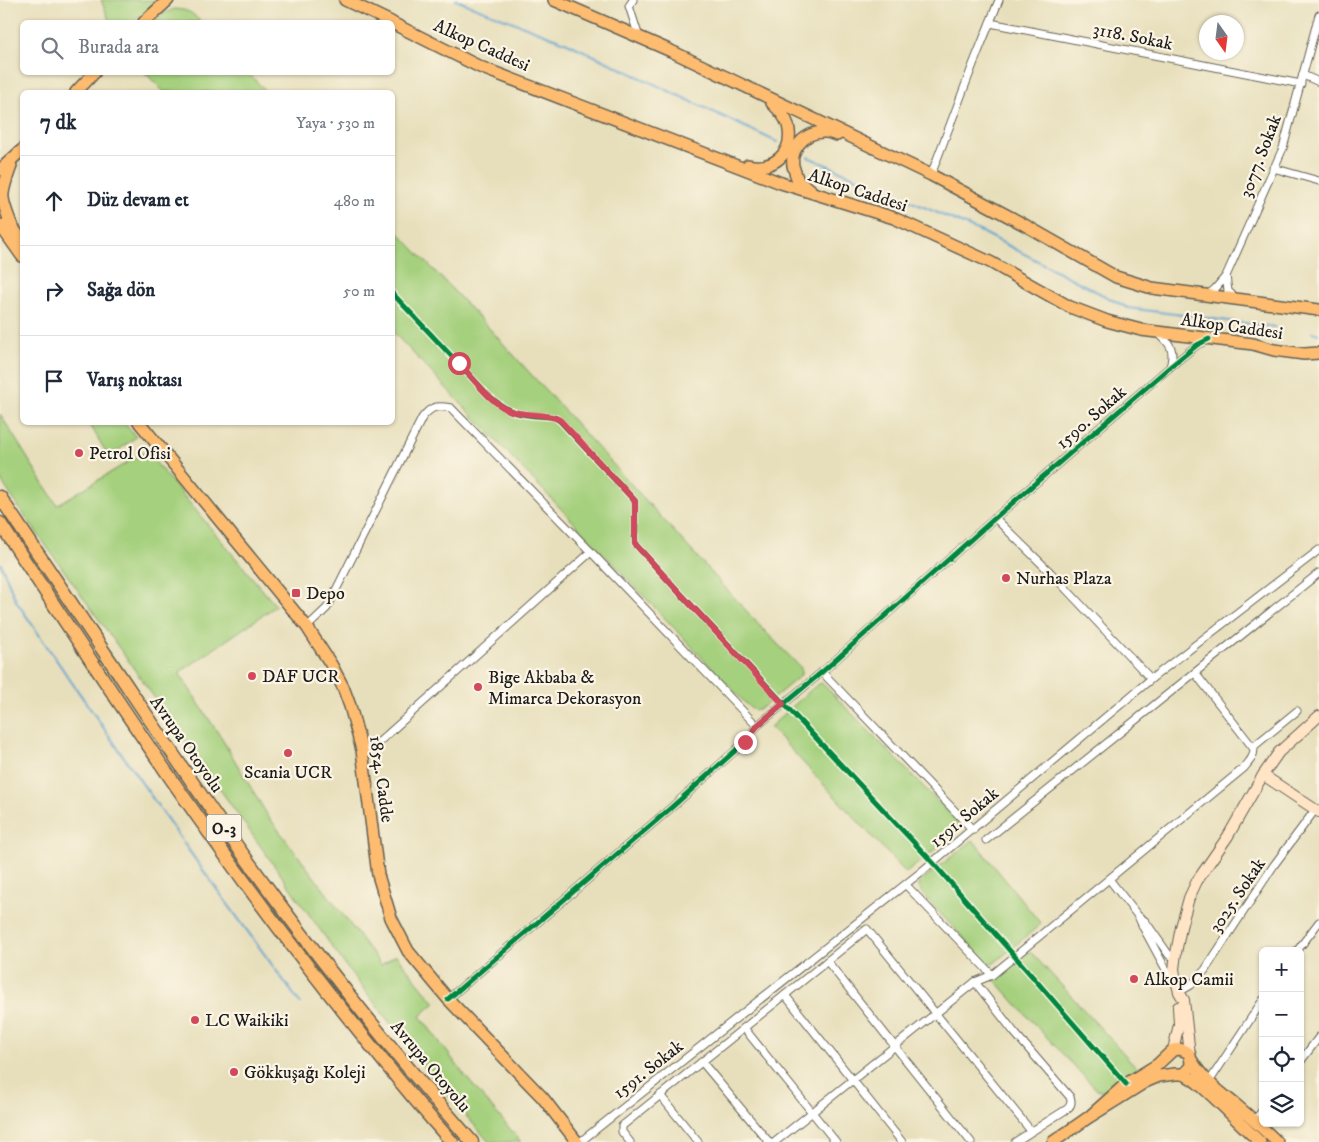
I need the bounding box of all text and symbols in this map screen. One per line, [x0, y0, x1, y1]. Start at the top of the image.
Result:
street label: Alkop Caddesi [430, 15, 533, 77]
north arrow [1199, 15, 1244, 60]
street label: 3118. Sokak [1091, 18, 1175, 55]
search box [20, 20, 395, 75]
icon: search [38, 34, 66, 62]
text: Burada ara [78, 36, 159, 59]
text: 7 dk [40, 110, 76, 136]
street label: 3077. Sokak [1235, 112, 1287, 201]
text: Yaya · 530 m [296, 113, 375, 133]
street label: Alkop Caddesi [805, 165, 910, 217]
icon: ahead [40, 187, 68, 215]
text: Düz devam et [87, 189, 189, 212]
text: 480 m [334, 191, 375, 211]
icon: right [40, 277, 68, 305]
text: Sağa dön [87, 279, 155, 302]
text: 50 m [343, 281, 375, 301]
street label: Alkop Caddesi [1179, 309, 1284, 345]
route start [448, 352, 471, 375]
icon: arrive [40, 367, 68, 395]
text: Varış noktası [87, 369, 182, 392]
street label: 1590. Sokak [1052, 381, 1131, 454]
place label: Petrol Ofisi [89, 443, 171, 465]
marker: Petrol Ofisi [73, 447, 85, 459]
place label: Nurhas Plaza [1016, 568, 1112, 590]
marker: Nurhas Plaza [1000, 572, 1012, 584]
place label: Depo [306, 583, 345, 605]
marker: Depo [290, 587, 302, 599]
place label: DAF UCR [262, 666, 339, 688]
place label: Bige Akbaba & Mimarca Dekorasyon [488, 667, 642, 710]
marker: DAF UCR [246, 670, 258, 682]
marker: Bige Akbaba & Mimarca Dekorasyon [472, 681, 484, 693]
street label: Avrupa Otoyolu [145, 692, 228, 798]
route end [734, 731, 757, 754]
street label: 1854. Cadde [364, 734, 398, 824]
marker: Scania UCR [282, 747, 294, 759]
place label: Scania UCR [244, 762, 332, 784]
street label: 1591. Sokak [926, 783, 1003, 853]
road number: O-3 [206, 814, 242, 841]
street label: 3025. Sokak [1205, 854, 1271, 937]
map controls [1259, 947, 1304, 1127]
button: + [1259, 947, 1304, 992]
place label: Alkop Camii [1144, 969, 1234, 991]
marker: Alkop Camii [1128, 973, 1140, 985]
button: − [1259, 992, 1304, 1037]
place label: LC Waikiki [205, 1010, 289, 1032]
marker: LC Waikiki [189, 1014, 201, 1026]
street label: Avrupa Otoyolu [385, 1016, 475, 1117]
street label: 1591. Sokak [609, 1036, 688, 1104]
button: locate [1259, 1037, 1304, 1082]
place label: Gökkuşağı Koleji [244, 1062, 366, 1084]
marker: Gökkuşağı Koleji [228, 1066, 240, 1078]
button: layers [1259, 1082, 1304, 1127]

